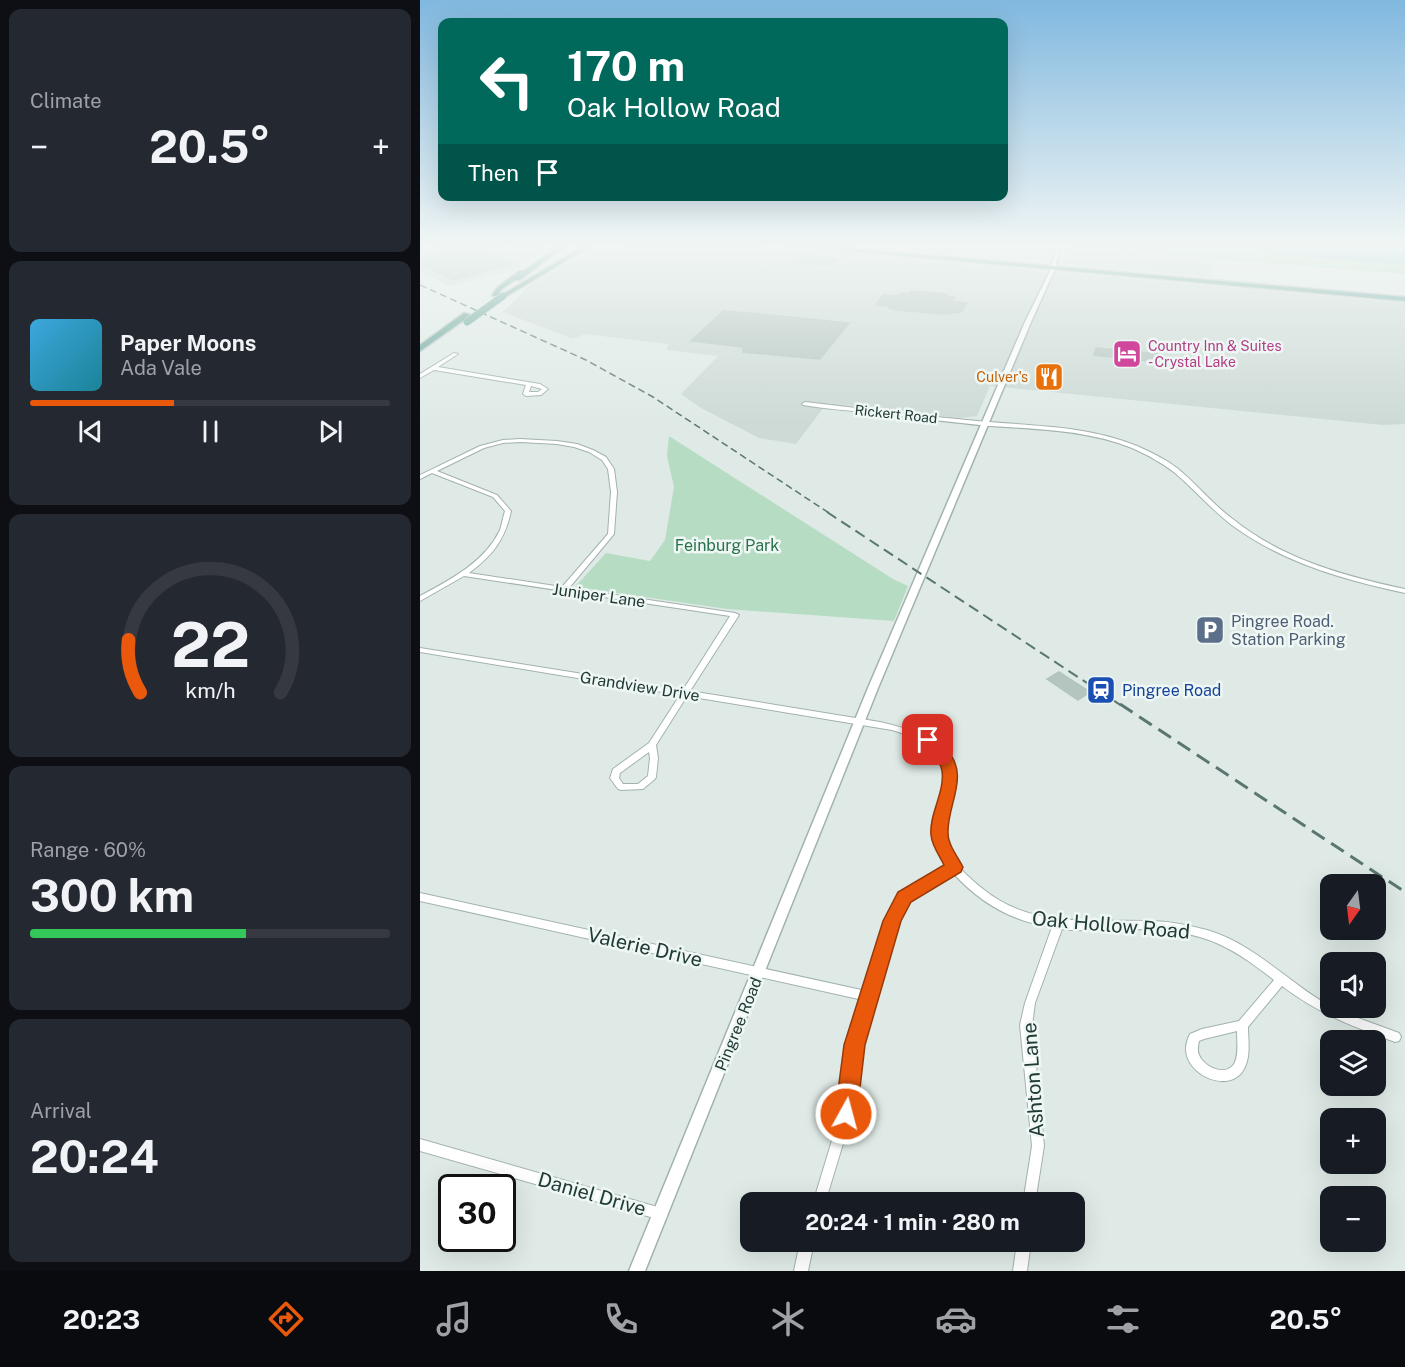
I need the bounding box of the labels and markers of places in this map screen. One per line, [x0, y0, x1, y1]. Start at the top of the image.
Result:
hotel icon: Country Inn & Suites - Crystal Lake [1111, 338, 1143, 370]
place label: Country Inn & Suites - Crystal Lake [1148, 338, 1282, 370]
restaurant icon: Culver's [1033, 361, 1065, 393]
place label: Culver's [976, 369, 1028, 385]
place label: Pingree Road. Station Parking [1231, 612, 1346, 649]
parking icon: Pingree Road. Station Parking [1194, 614, 1226, 646]
station icon: Pingree Road [1085, 674, 1117, 706]
place label: Pingree Road [1122, 681, 1221, 700]
pin [902, 714, 953, 765]

